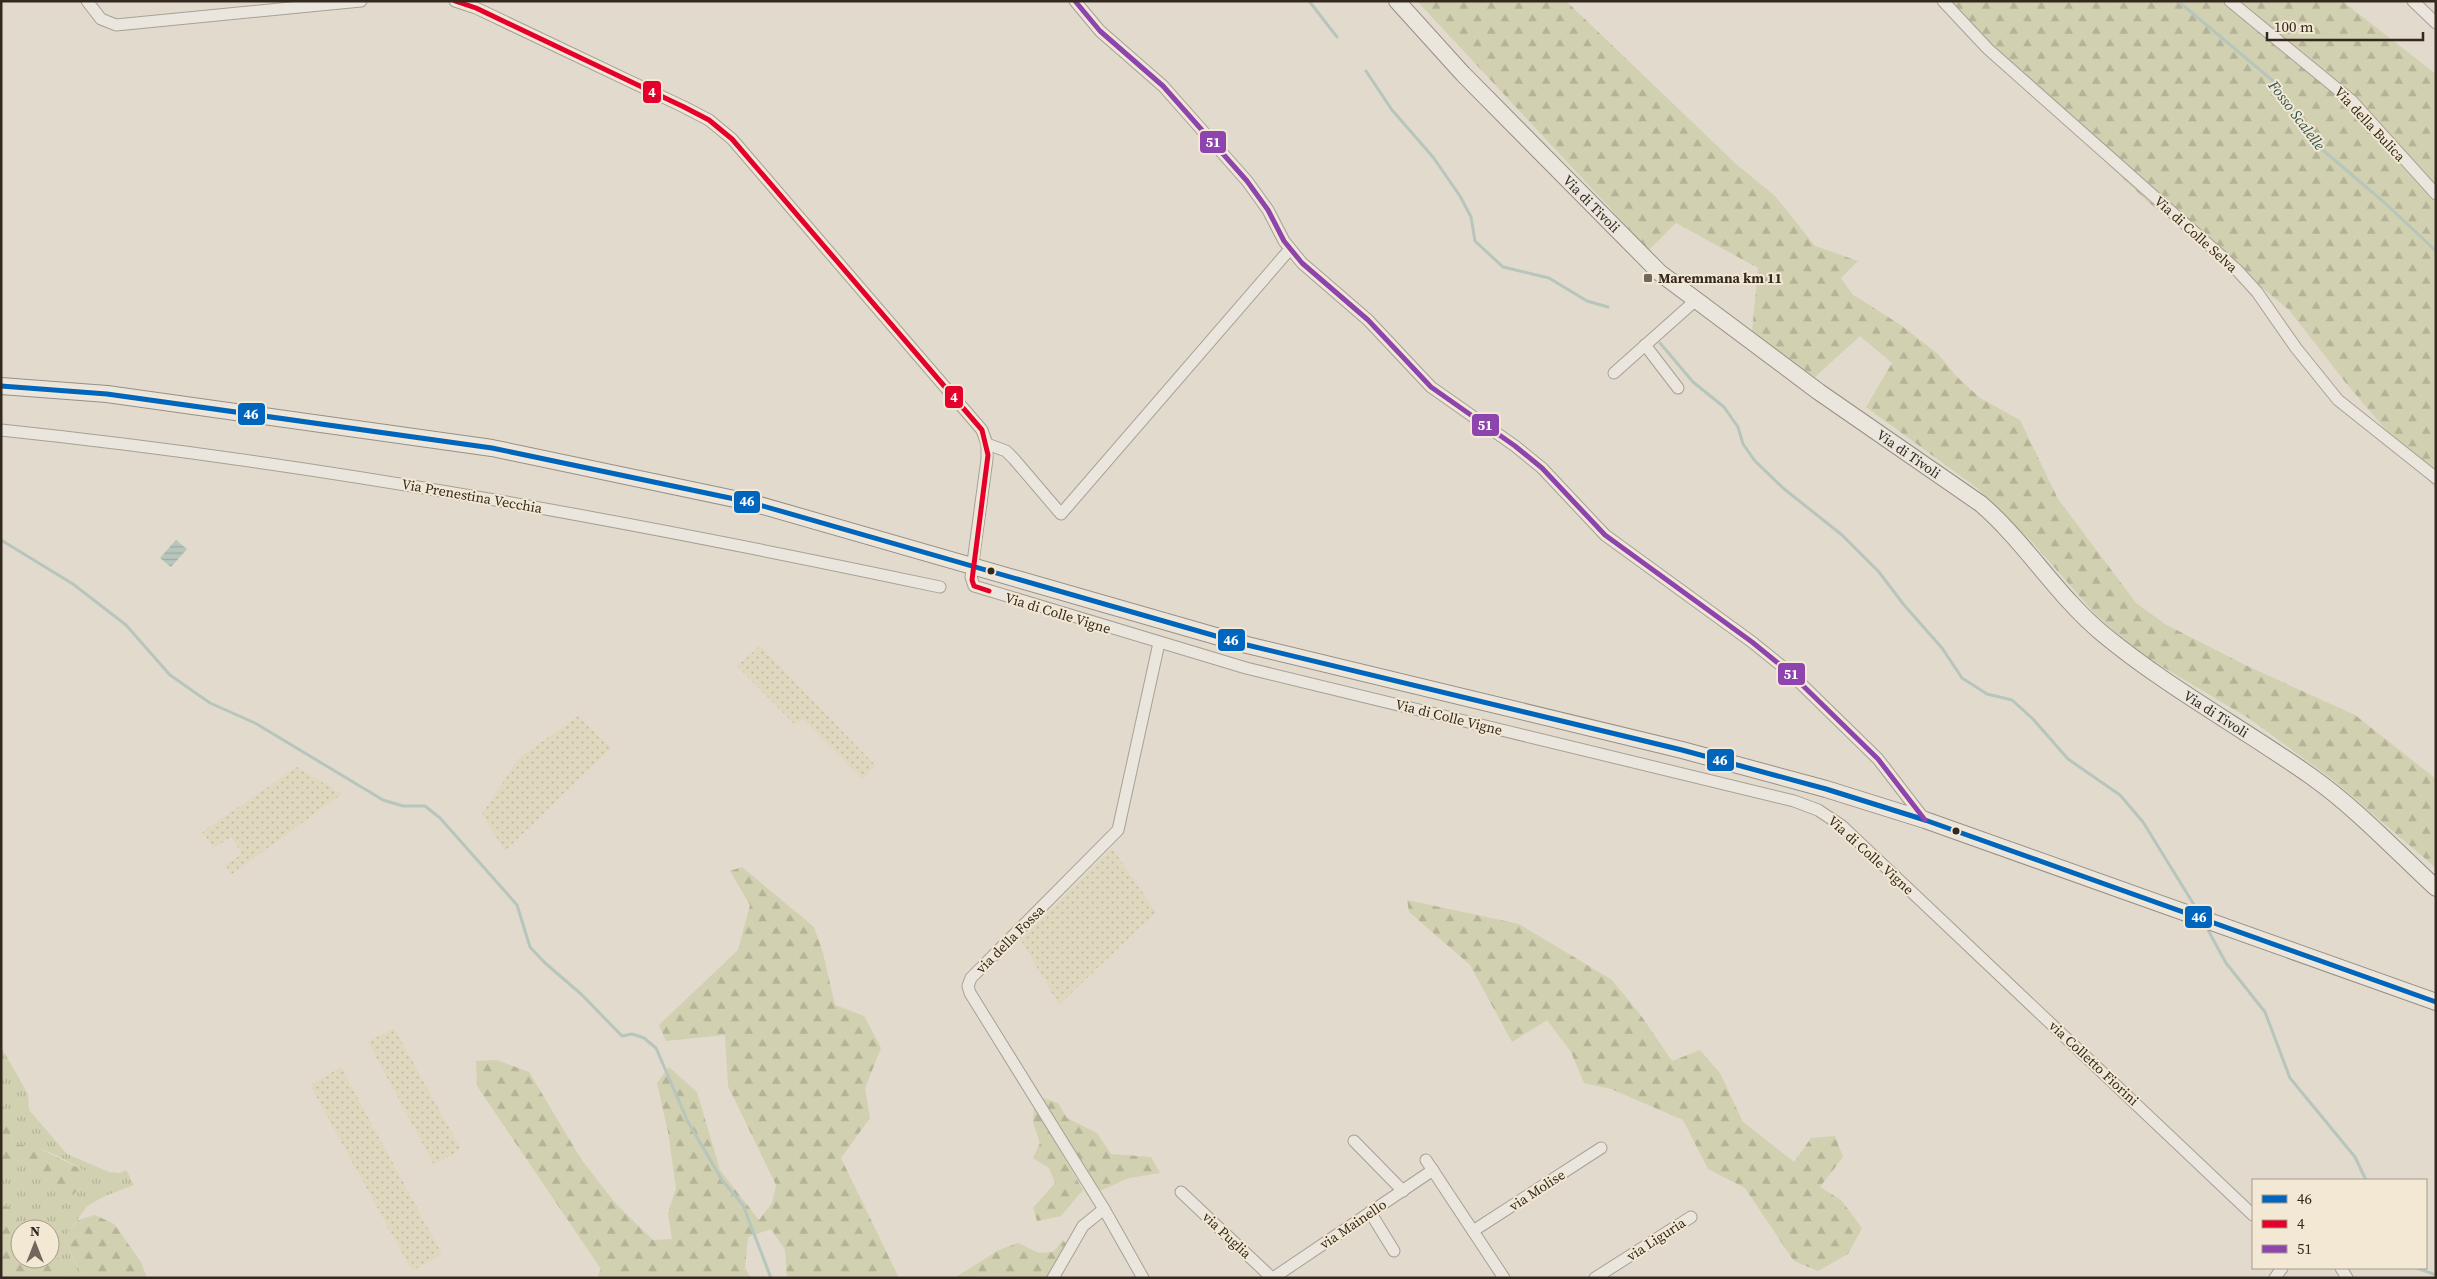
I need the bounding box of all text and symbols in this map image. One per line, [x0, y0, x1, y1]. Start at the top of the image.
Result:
scale bar [2267, 10, 2423, 42]
text: 100 m [2274, 16, 2314, 37]
water label: Fosso Scalelle [2263, 75, 2330, 154]
line badge: 4 [642, 80, 662, 104]
text: 4 [648, 82, 656, 102]
street label: Via della Bulica [2330, 82, 2411, 167]
line badge: 51 [1199, 130, 1227, 154]
text: 51 [1205, 132, 1221, 152]
street label: Via di Tivoli [1558, 170, 1625, 237]
street label: Via di Colle Selva [2150, 191, 2243, 278]
place label: Maremmana km 11 [1658, 268, 1782, 288]
marker: Maremmana km 11 [1642, 272, 1654, 284]
line badge: 4 [944, 385, 964, 409]
text: 4 [950, 387, 958, 407]
line badge: 46 [237, 402, 266, 426]
text: 46 [243, 404, 259, 424]
line badge: 51 [1471, 413, 1500, 437]
text: 51 [1477, 415, 1493, 435]
street label: Via di Tivoli [1873, 425, 1945, 483]
street label: Via Prenestina Vecchia [400, 474, 545, 518]
line badge: 46 [733, 490, 761, 514]
text: 46 [739, 491, 755, 511]
unlabelled marker [986, 566, 996, 576]
street label: Via di Colle Vigne [1003, 587, 1113, 639]
line badge: 46 [1217, 628, 1246, 652]
text: 46 [1223, 630, 1239, 650]
line badge: 51 [1777, 662, 1806, 686]
text: 51 [1783, 664, 1799, 684]
street label: Via di Tivoli [2180, 685, 2253, 742]
street label: Via di Colle Vigne [1393, 694, 1505, 740]
line badge: 46 [1706, 748, 1735, 772]
text: 46 [1712, 750, 1728, 770]
street label: Via di Colle Vigne [1824, 811, 1918, 899]
unlabelled marker [1951, 826, 1961, 836]
street label: via della Fossa [971, 900, 1049, 978]
line badge: 46 [2184, 905, 2213, 929]
text: 46 [2191, 907, 2207, 927]
street label: via Colletto Fiorini [2045, 1016, 2143, 1110]
street label: via Molise [1505, 1164, 1569, 1216]
legend [2252, 1179, 2427, 1269]
text: 46 [2297, 1188, 2312, 1209]
street label: via Mainello [1316, 1194, 1391, 1254]
street label: via Puglia [1198, 1207, 1257, 1264]
street label: via Liguria [1623, 1212, 1690, 1266]
text: 4 [2297, 1213, 2305, 1234]
north arrow [10, 1219, 60, 1269]
text: N [30, 1221, 40, 1241]
text: 51 [2297, 1238, 2312, 1259]

